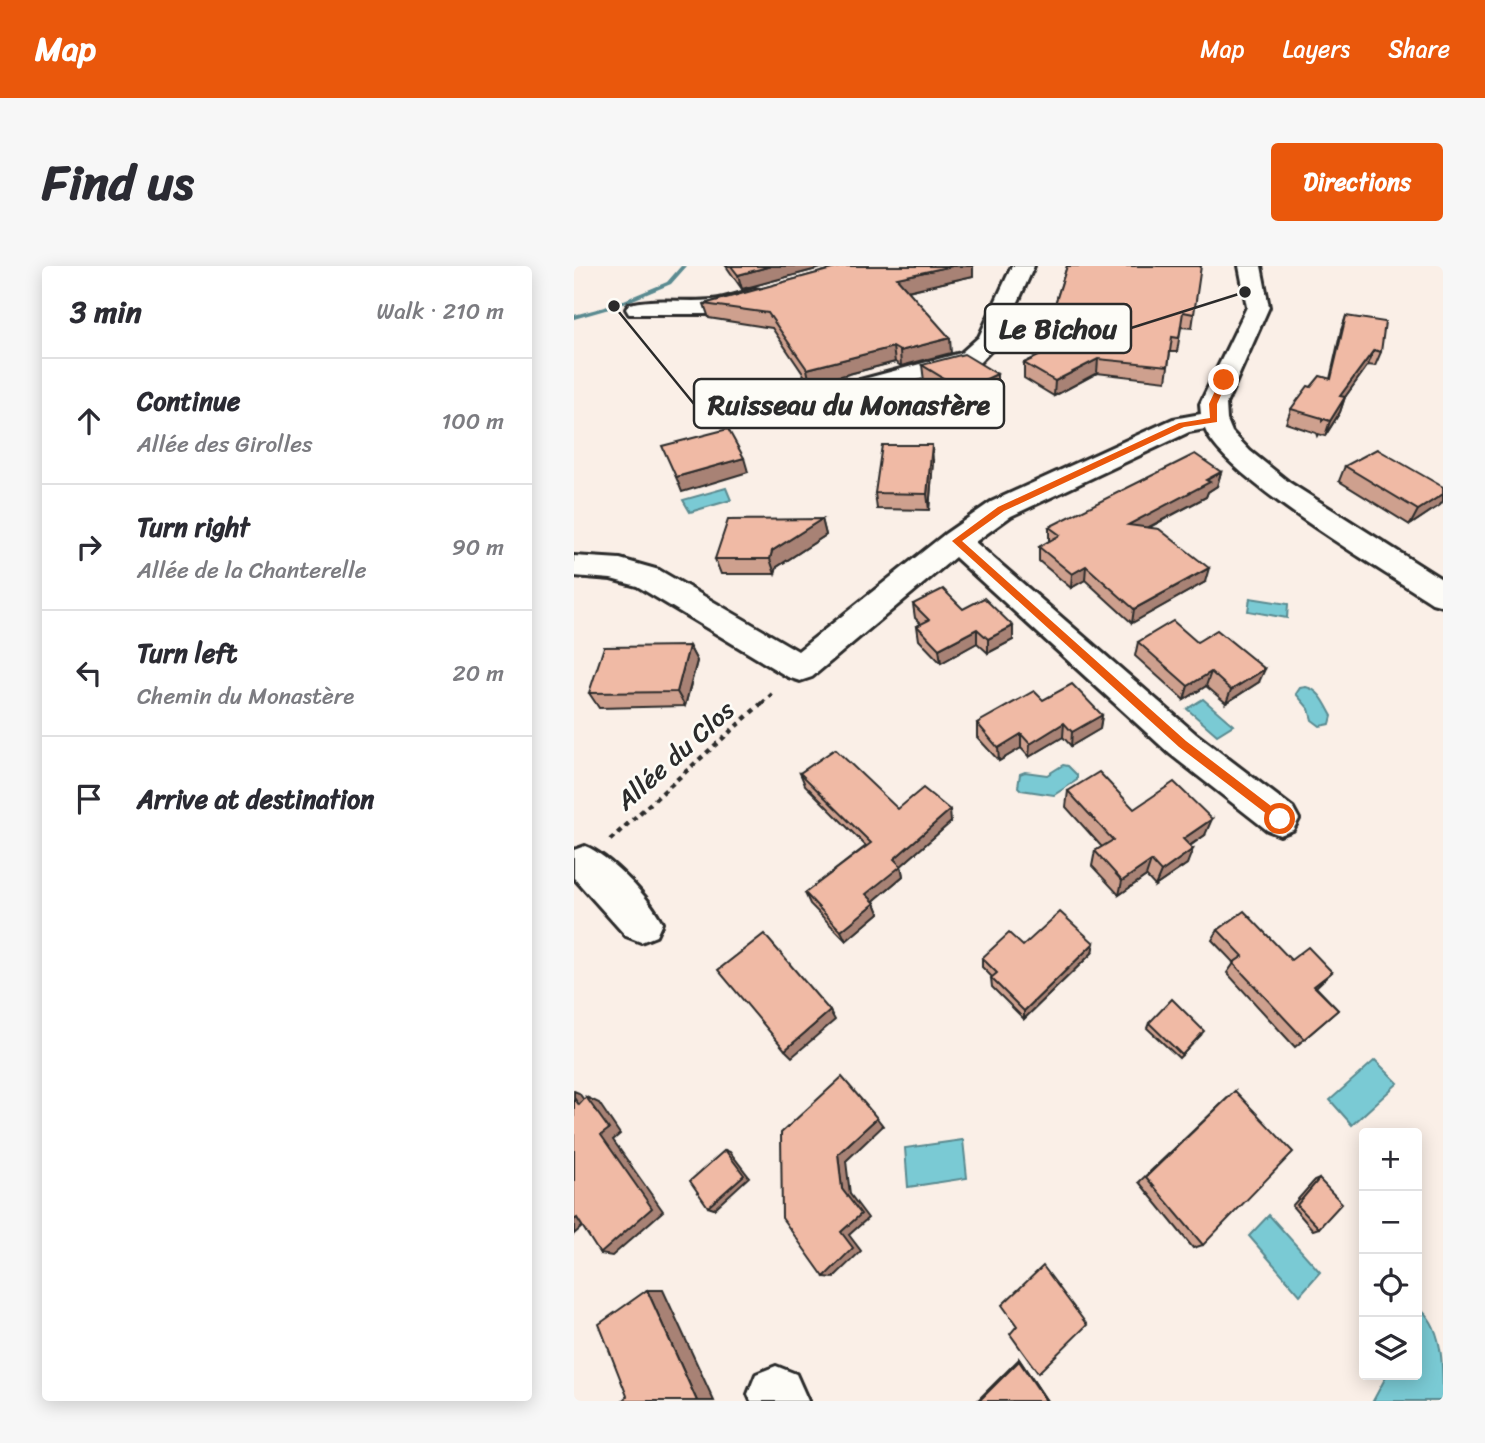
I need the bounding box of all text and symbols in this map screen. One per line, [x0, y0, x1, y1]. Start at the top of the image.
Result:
text: Map [35, 20, 96, 78]
text: Map [1200, 28, 1245, 70]
text: Layers [1283, 28, 1350, 70]
text: Share [1388, 28, 1450, 70]
text: Find us [42, 139, 194, 226]
button: Directions [1271, 143, 1443, 221]
text: 3 min [70, 285, 142, 339]
text: Walk · 210 m [377, 291, 504, 332]
callout: Le Bichou [985, 304, 1131, 353]
text: Le Bichou [999, 304, 1118, 353]
route end [1208, 364, 1239, 395]
text: Continue [137, 378, 240, 424]
callout: Ruisseau du Monastère [694, 379, 1004, 428]
text: Ruisseau du Monastère [707, 380, 991, 429]
text: 100 m [441, 401, 504, 442]
icon: ahead [70, 402, 108, 440]
text: Allée des Girolles [137, 424, 313, 465]
text: Turn right [137, 504, 250, 550]
text: 90 m [452, 527, 504, 568]
icon: right [70, 528, 108, 566]
text: Allée de la Chanterelle [137, 550, 367, 591]
text: Turn left [137, 630, 237, 676]
text: 20 m [453, 653, 504, 694]
icon: left [70, 654, 108, 692]
text: Chemin du Monastère [137, 676, 354, 717]
street label: Allée du Clos [604, 688, 745, 822]
text: Arrive at destination [137, 776, 374, 822]
icon: arrive [70, 780, 108, 818]
route start [1264, 803, 1295, 834]
map controls [1359, 1128, 1422, 1380]
button: + [1359, 1128, 1422, 1191]
button: − [1359, 1191, 1422, 1254]
button: locate [1359, 1254, 1422, 1317]
button: layers [1359, 1317, 1422, 1380]

